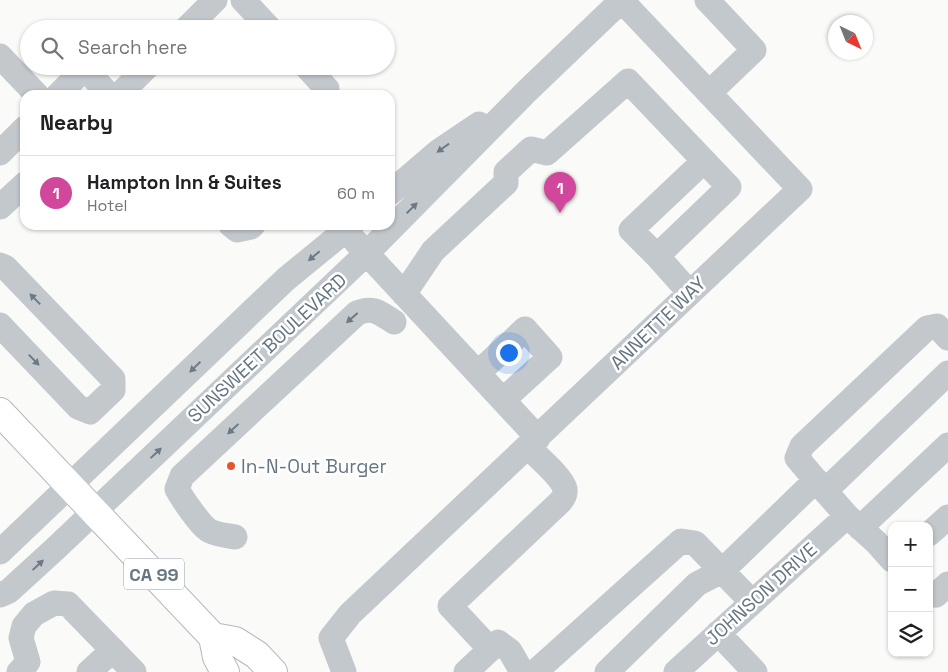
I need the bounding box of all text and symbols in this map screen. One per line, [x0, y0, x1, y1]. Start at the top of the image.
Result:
north arrow [828, 15, 873, 60]
search box [20, 20, 395, 75]
icon: search [38, 34, 66, 62]
text: Search here [78, 35, 188, 60]
text: Nearby [40, 109, 113, 136]
one-way arrow [436, 143, 450, 153]
text: Hampton Inn & Suites [87, 170, 282, 195]
pin: 1 [544, 172, 576, 213]
text: 1 [52, 183, 60, 204]
text: 60 m [337, 183, 375, 204]
text: Hotel [87, 195, 128, 216]
one-way arrow [406, 202, 418, 214]
one-way arrow [308, 251, 321, 262]
street label: SUNSWEET BOULEVARD [182, 268, 352, 428]
street label: ANNETTE WAY [605, 271, 712, 375]
one-way arrow [29, 293, 41, 305]
one-way arrow [345, 313, 358, 324]
your location [496, 340, 522, 366]
one-way arrow [28, 354, 40, 366]
one-way arrow [190, 361, 202, 373]
one-way arrow [227, 423, 239, 435]
one-way arrow [149, 447, 161, 459]
place label: In-N-Out Burger [241, 454, 387, 479]
marker: In-N-Out Burger [225, 460, 237, 472]
map controls [888, 522, 933, 657]
button: + [888, 522, 933, 567]
street label: JOHNSON DRIVE [700, 537, 822, 651]
road number: CA 99 [124, 558, 184, 590]
one-way arrow [31, 559, 43, 571]
button: − [888, 567, 933, 612]
button: layers [888, 612, 933, 657]

